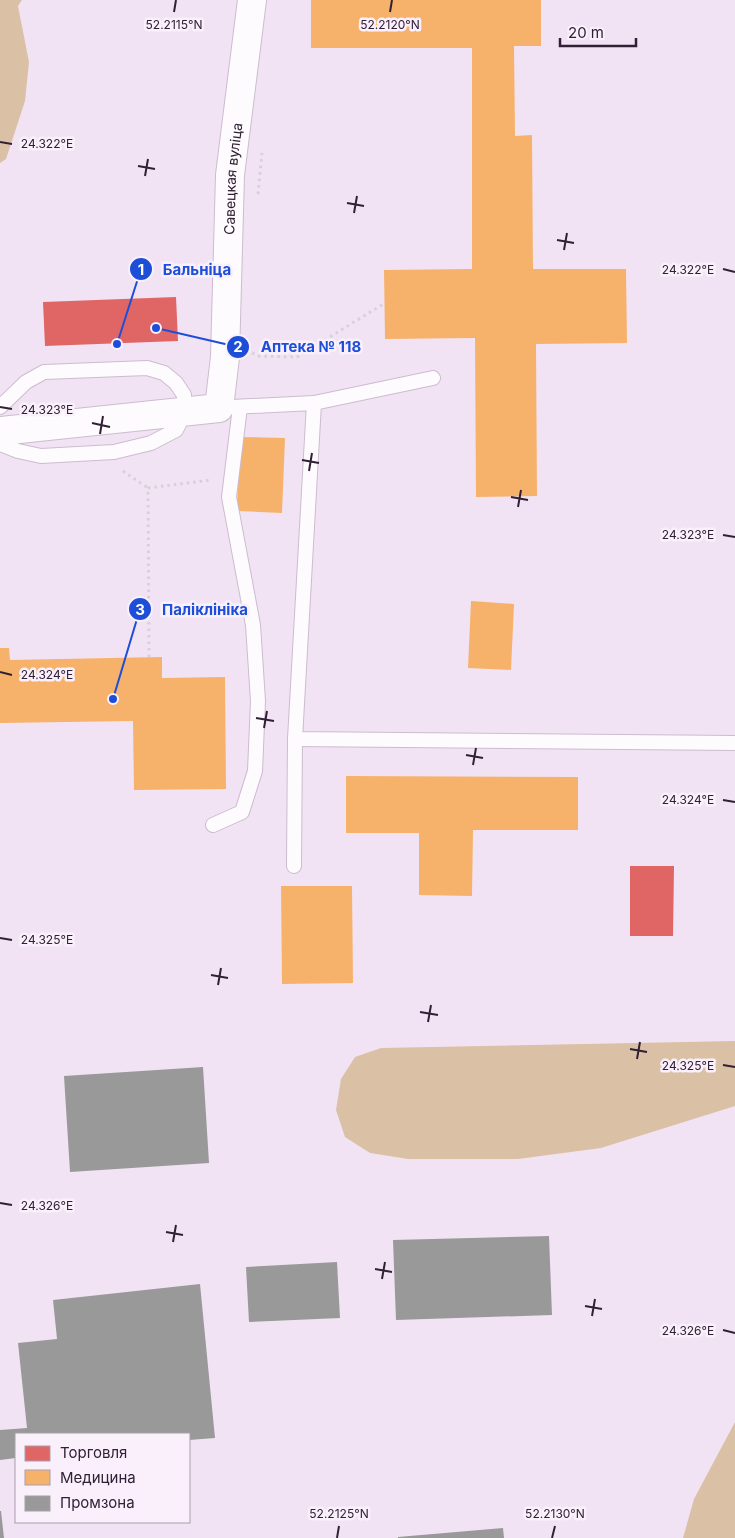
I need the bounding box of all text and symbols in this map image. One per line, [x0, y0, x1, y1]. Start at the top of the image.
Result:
scale bar [560, 15, 636, 47]
text: 52.2115°N [146, 17, 202, 32]
text: 52.2120°N [360, 17, 420, 32]
text: 20 m [568, 23, 604, 42]
street label: Савецкая вуліца [220, 122, 245, 235]
text: 24.322°E [21, 136, 73, 151]
callout: Бальніца [128, 254, 242, 284]
text: 1 [138, 260, 144, 279]
text: Бальніца [163, 260, 231, 279]
text: 24.322°E [662, 262, 714, 277]
callout: Аптека № 118 [226, 332, 371, 362]
text: 2 [233, 337, 243, 356]
text: Аптека № 118 [261, 337, 361, 356]
text: 24.323°E [21, 402, 73, 417]
text: 24.323°E [662, 527, 714, 542]
callout: Паліклініка [127, 594, 258, 624]
text: 3 [135, 600, 145, 619]
text: Паліклініка [162, 600, 248, 619]
text: 24.324°E [21, 667, 73, 682]
text: 24.324°E [662, 792, 714, 807]
text: 24.325°E [21, 932, 73, 947]
text: 24.325°E [662, 1058, 714, 1073]
text: 24.326°E [21, 1198, 73, 1213]
text: 24.326°E [662, 1323, 714, 1338]
legend [15, 1433, 190, 1523]
text: Торговля [60, 1443, 127, 1462]
text: Медицина [60, 1468, 136, 1487]
text: Промзона [60, 1493, 135, 1512]
text: 52.2125°N [309, 1506, 369, 1521]
text: 52.2130°N [525, 1506, 585, 1521]

